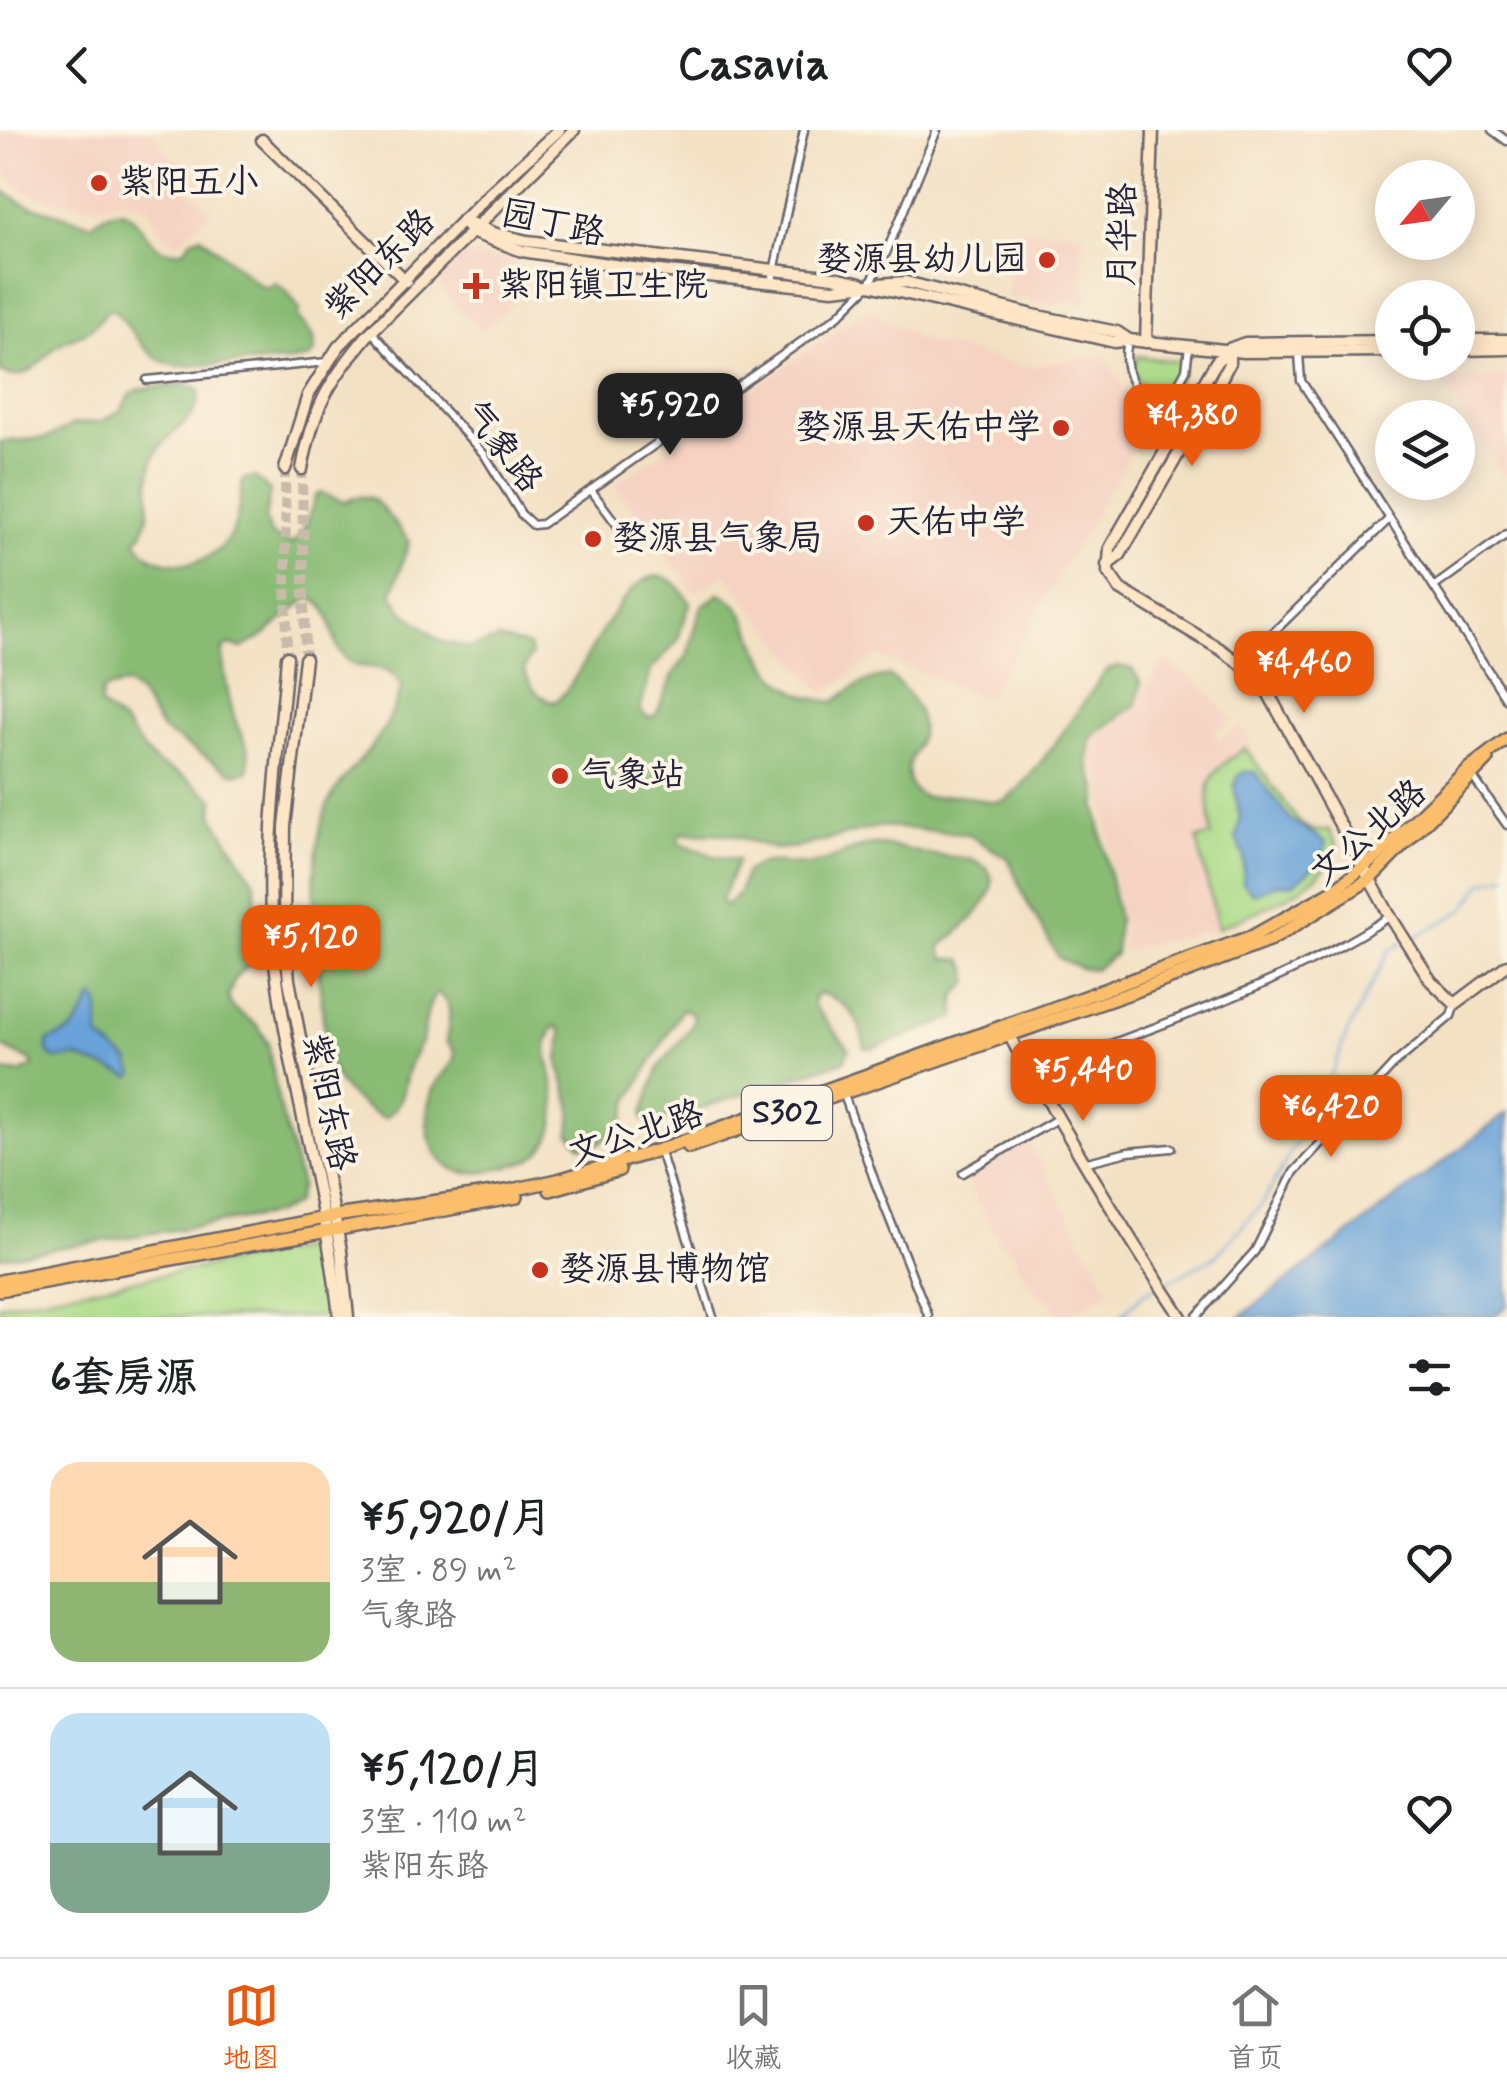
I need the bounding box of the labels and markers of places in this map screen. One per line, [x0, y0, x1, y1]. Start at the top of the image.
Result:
place label: 紫阳五小 [119, 160, 259, 206]
marker: 紫阳五小 [88, 172, 110, 194]
place label: 婺源县幼儿园 [817, 237, 1027, 283]
marker: 婺源县幼儿园 [1036, 249, 1058, 271]
place label: 紫阳镇卫生院 [498, 263, 708, 309]
marker: 紫阳镇卫生院 [463, 273, 489, 299]
pin: ¥5,920 [589, 373, 751, 458]
pin: ¥4,380 [1111, 384, 1273, 469]
place label: 婺源县天佑中学 [796, 405, 1041, 451]
marker: 婺源县天佑中学 [1050, 417, 1072, 439]
place label: 天佑中学 [886, 500, 1026, 546]
marker: 天佑中学 [855, 512, 877, 534]
place label: 婺源县气象局 [613, 516, 823, 562]
marker: 婺源县气象局 [582, 528, 604, 550]
pin: ¥4,460 [1223, 631, 1385, 716]
place label: 气象站 [580, 753, 685, 799]
marker: 气象站 [549, 765, 571, 787]
pin: ¥5,120 [230, 905, 392, 990]
pin: ¥5,440 [1002, 1039, 1164, 1124]
pin: ¥6,420 [1250, 1075, 1412, 1160]
place label: 婺源县博物馆 [560, 1247, 770, 1293]
marker: 婺源县博物馆 [529, 1259, 551, 1281]

